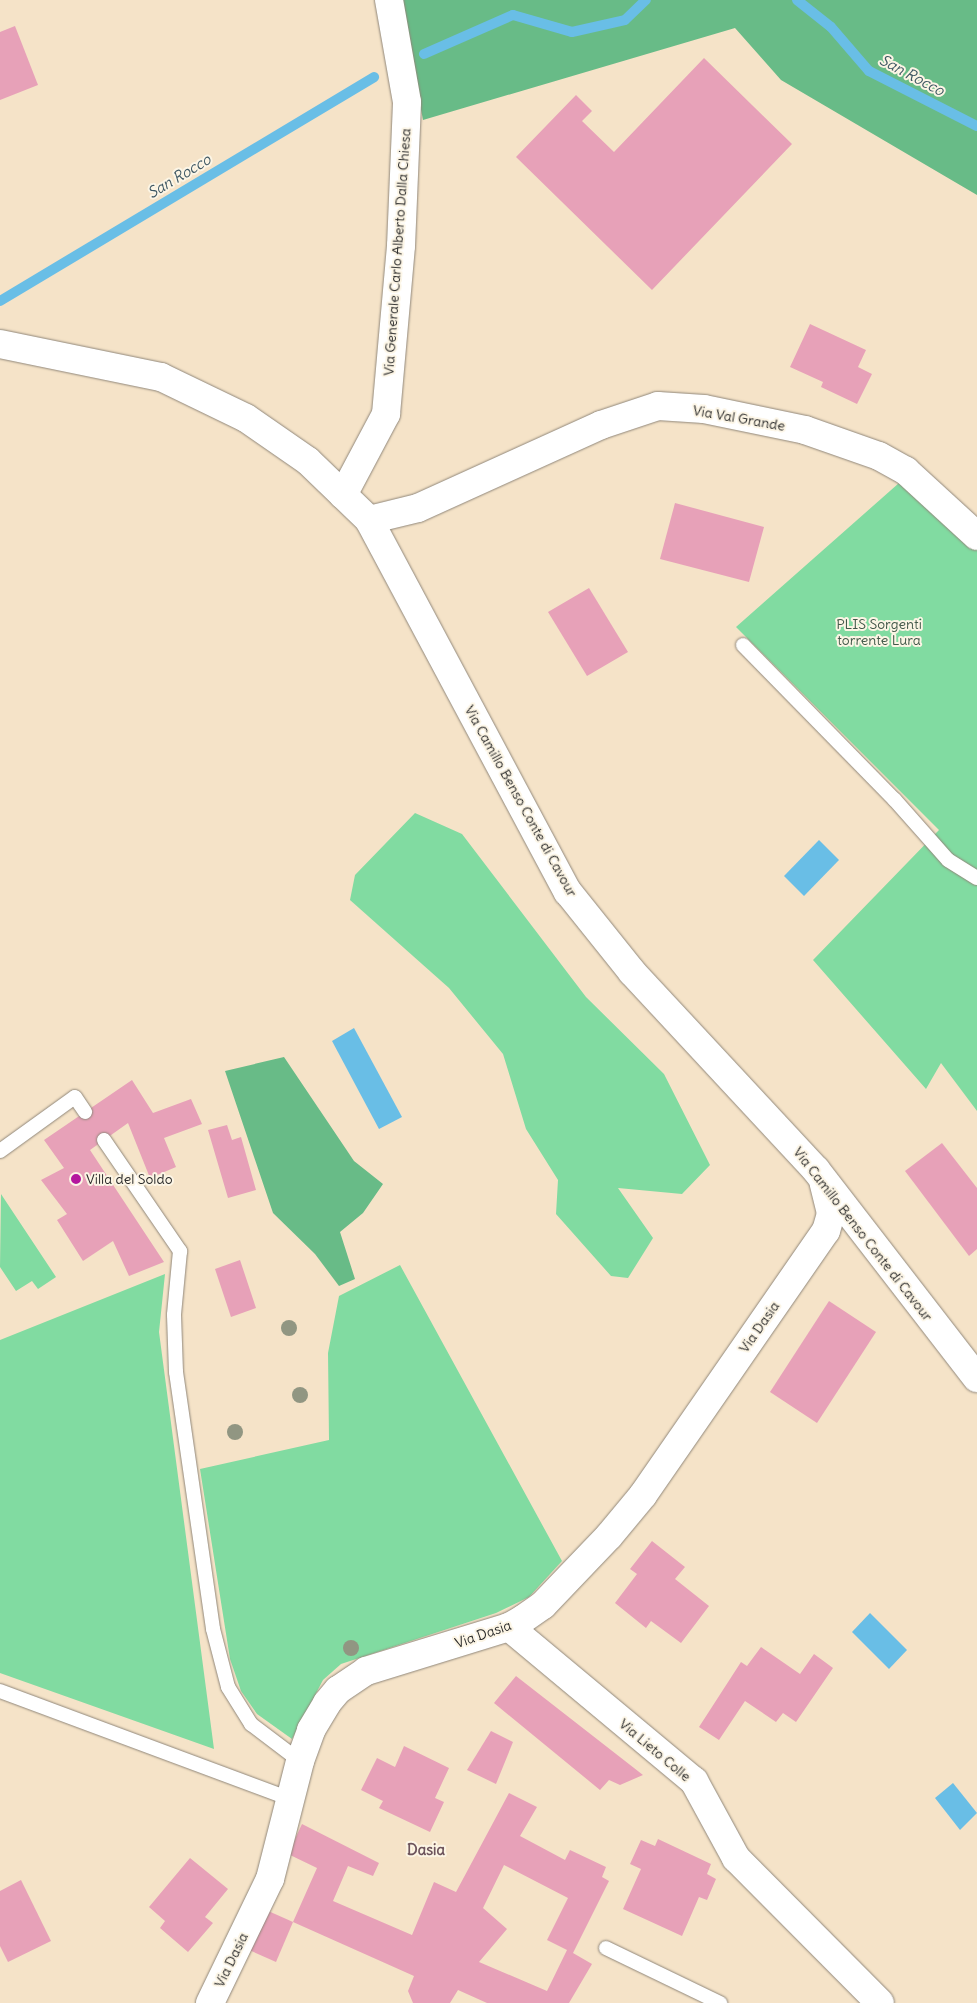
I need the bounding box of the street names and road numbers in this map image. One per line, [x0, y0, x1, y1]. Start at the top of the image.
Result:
street label: Via Generale Carlo Alberto Dalla Chiesa [380, 128, 414, 376]
street label: Via Val Grande [692, 402, 786, 434]
street label: Via Camillo Benso Conte di Cavour [461, 702, 581, 900]
street label: Via Camillo Benso Conte di Cavour [790, 1144, 936, 1324]
street label: Via Dasia [735, 1298, 783, 1356]
street label: Via Dasia [453, 1617, 513, 1651]
street label: Via Lieto Colle [616, 1715, 694, 1785]
street label: Via Dasia [211, 1930, 251, 1990]

